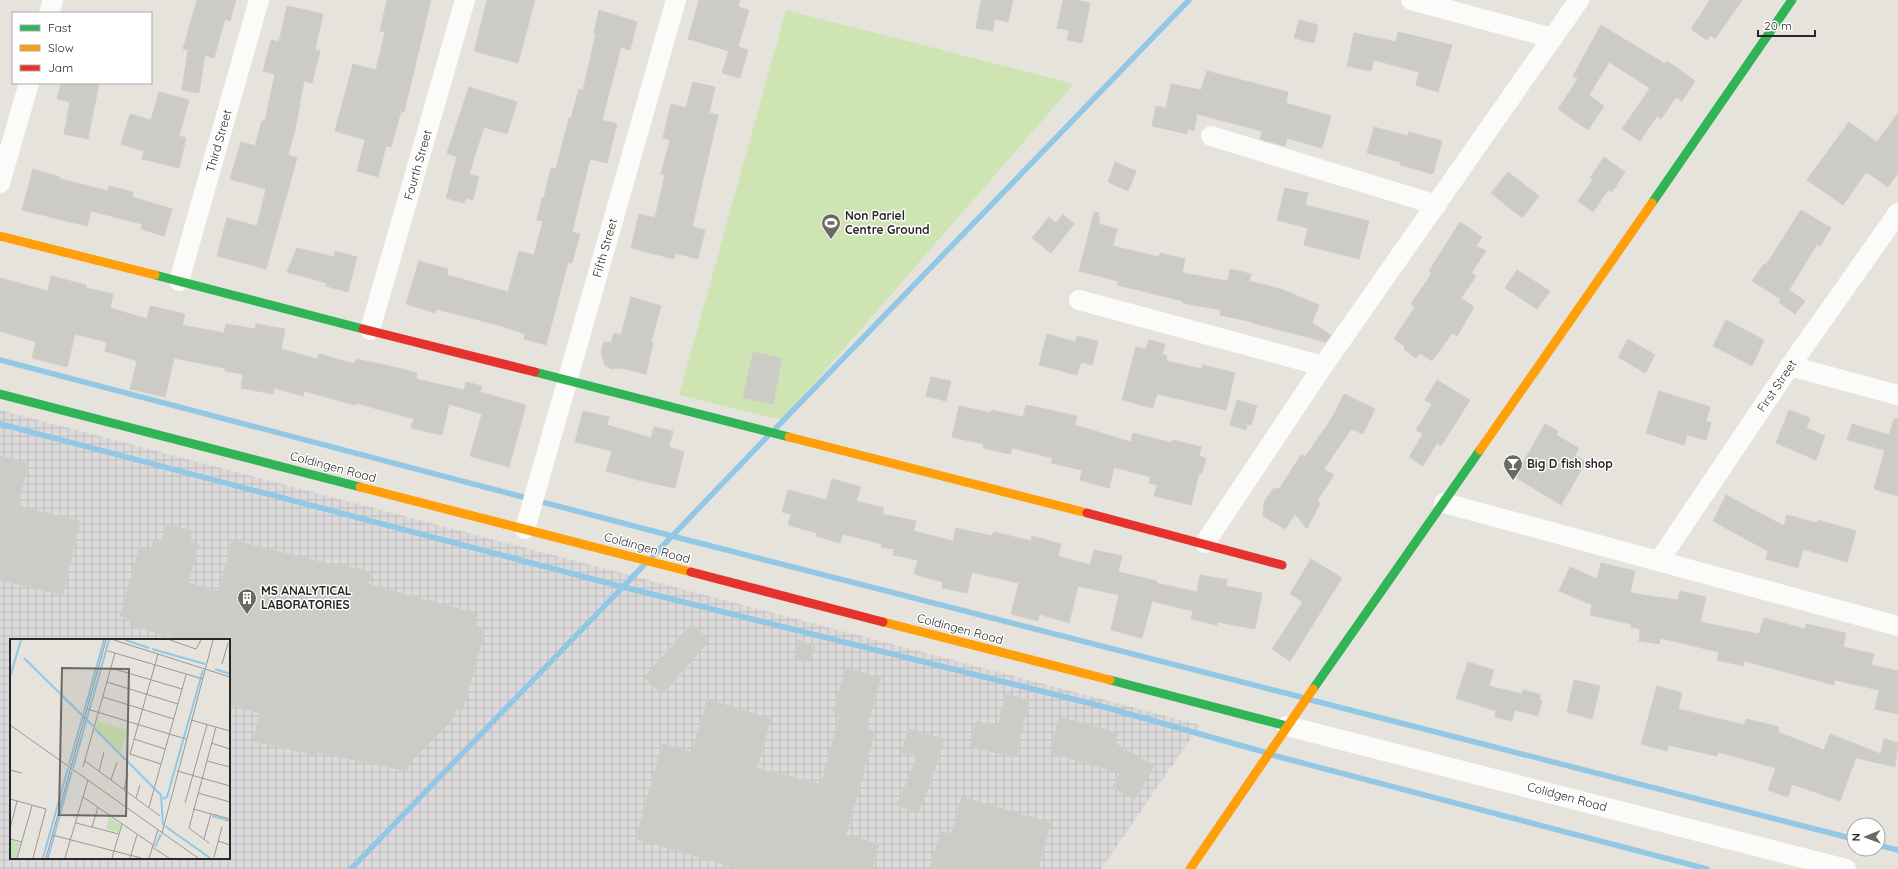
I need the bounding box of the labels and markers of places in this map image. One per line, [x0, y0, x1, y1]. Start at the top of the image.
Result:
place label: Non Pariel Centre Ground [845, 208, 930, 237]
sports icon: Non Pariel Centre Ground [820, 212, 842, 240]
bar icon: Big D fish shop [1502, 453, 1524, 481]
place label: Big D fish shop [1527, 456, 1613, 471]
place label: MS ANALYTICAL LABORATORIES [261, 583, 352, 612]
building icon: MS ANALYTICAL LABORATORIES [236, 587, 258, 615]

